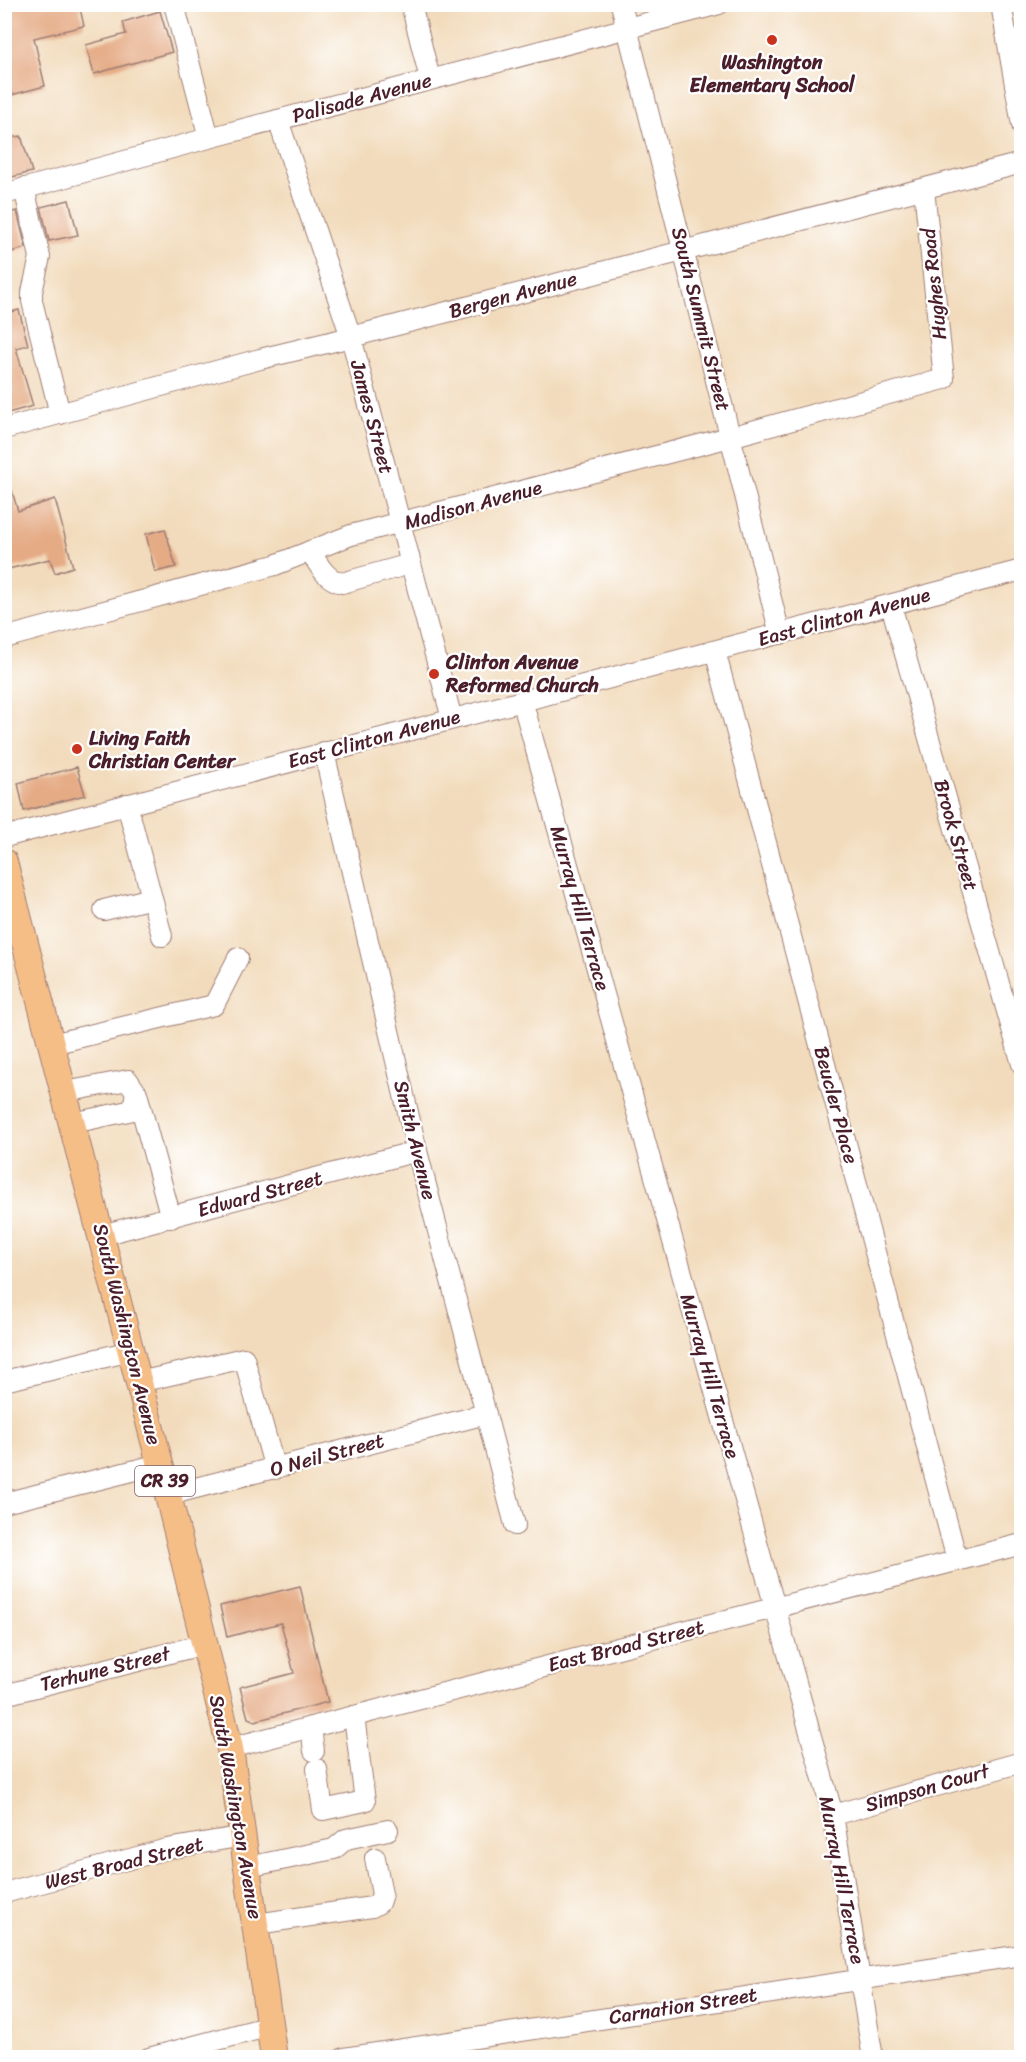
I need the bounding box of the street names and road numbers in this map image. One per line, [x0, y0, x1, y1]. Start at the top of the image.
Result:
street label: Palisade Avenue [288, 63, 436, 133]
street label: South Summit Street [661, 223, 741, 415]
street label: Hughes Road [911, 225, 957, 341]
street label: Bergen Avenue [445, 261, 581, 329]
street label: James Street [340, 355, 404, 478]
street label: Madison Avenue [400, 470, 546, 540]
street label: East Clinton Avenue [754, 577, 935, 657]
street label: East Clinton Avenue [284, 699, 465, 779]
street label: Brook Street [923, 775, 989, 895]
street label: Murray Hill Terrace [540, 821, 620, 995]
street label: Beucler Place [804, 1042, 868, 1168]
street label: Smith Avenue [383, 1076, 447, 1204]
street label: Edward Street [194, 1160, 327, 1228]
street label: South Washington Avenue [83, 1219, 171, 1449]
street label: Murray Hill Terrace [670, 1289, 750, 1463]
street label: O Neil Street [266, 1423, 388, 1487]
road number: CR 39 [135, 1466, 195, 1496]
street label: East Broad Street [544, 1610, 708, 1682]
street label: Terhune Street [36, 1636, 175, 1702]
street label: South Washington Avenue [199, 1692, 273, 1922]
street label: Simpson Court [861, 1753, 994, 1822]
street label: Murray Hill Terrace [809, 1793, 875, 1967]
street label: West Broad Street [41, 1826, 207, 1900]
street label: Carnation Street [606, 1977, 760, 2035]

